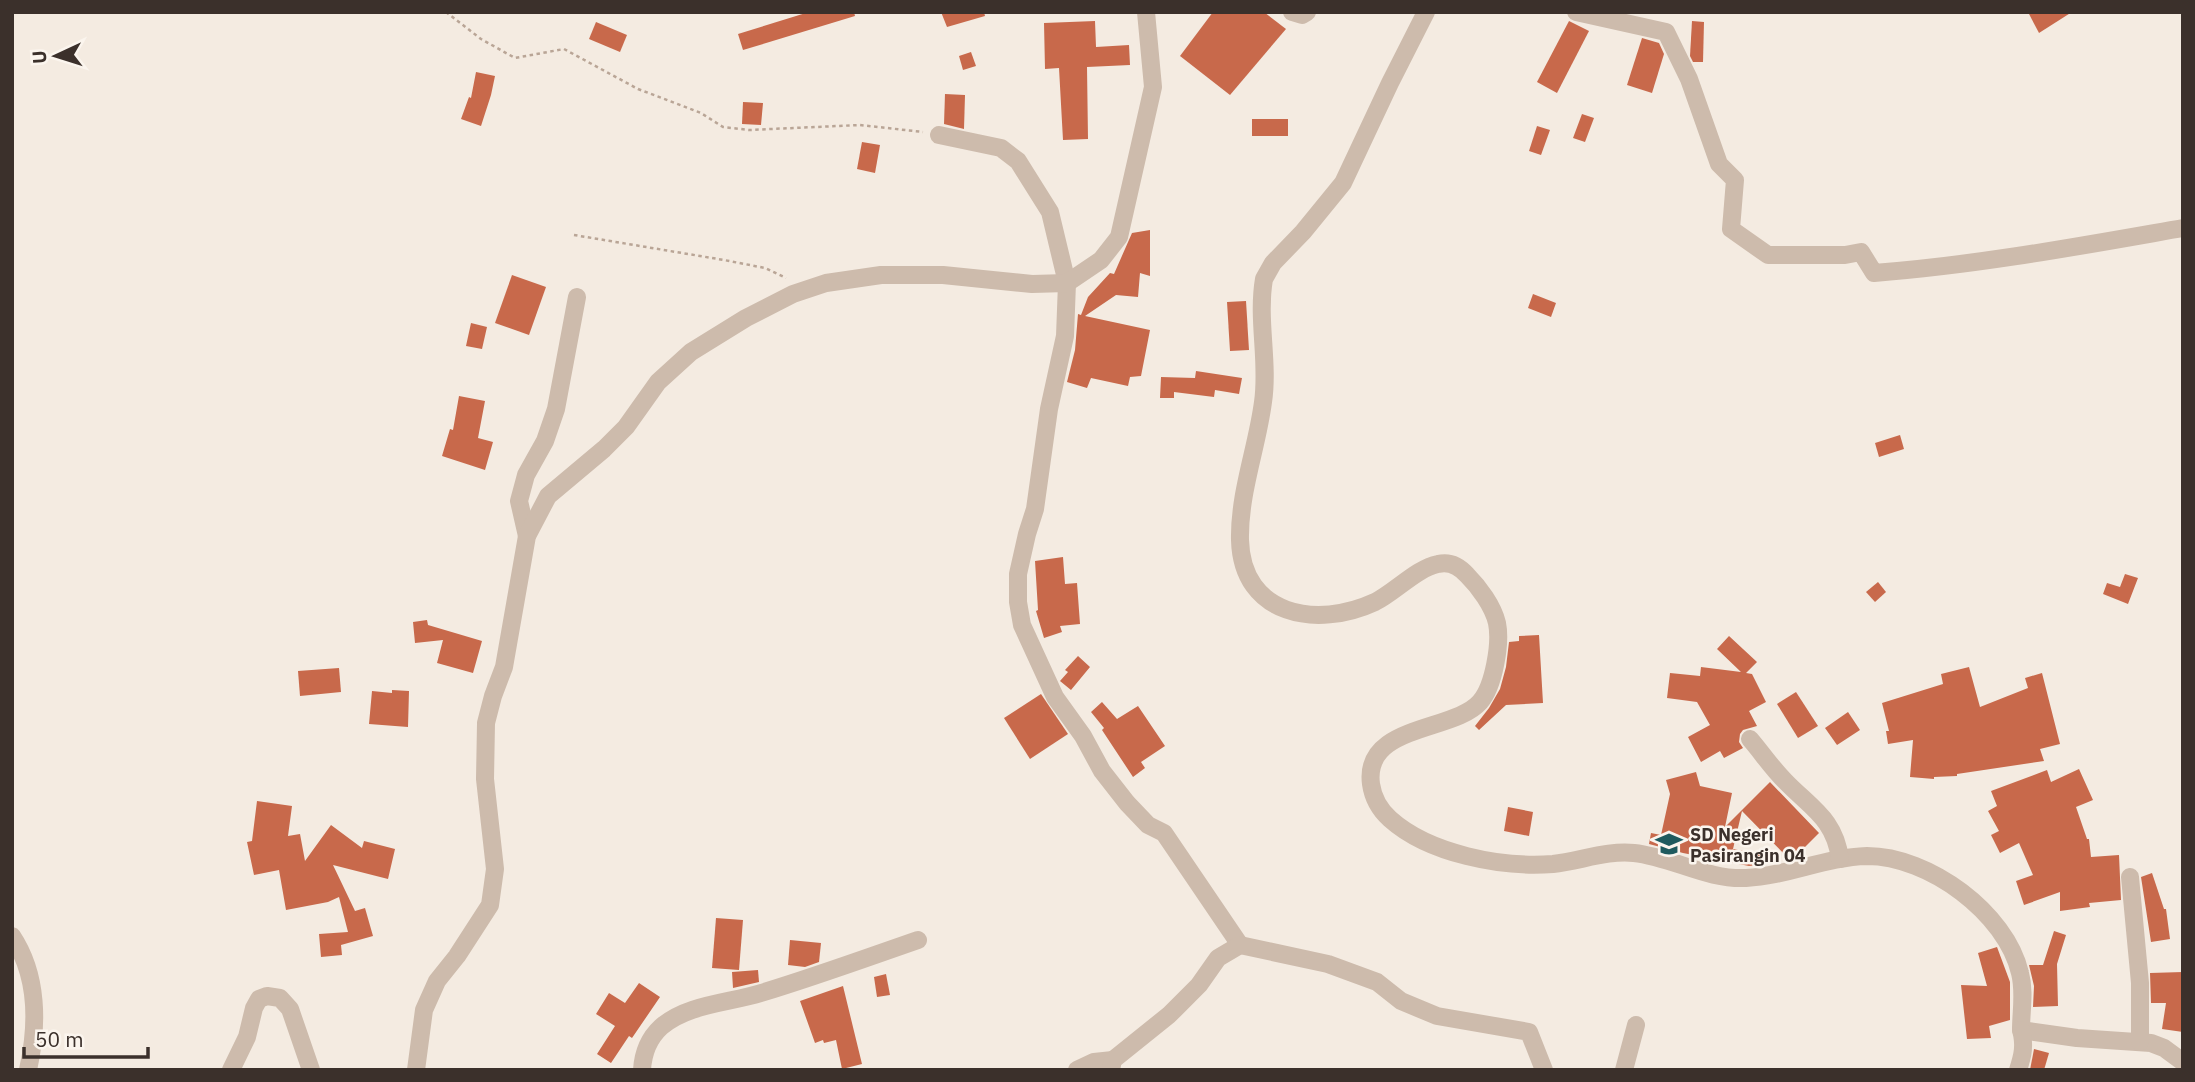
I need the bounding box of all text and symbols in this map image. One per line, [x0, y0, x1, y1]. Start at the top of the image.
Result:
north arrow [21, 21, 91, 91]
text: U [27, 50, 51, 65]
place label: SD Negeri Pasirangin 04 [1690, 823, 1806, 867]
school or university icon: SD Negeri Pasirangin 04 [1654, 829, 1684, 859]
scale bar [24, 1016, 149, 1060]
text: 50 m [35, 1025, 84, 1053]

